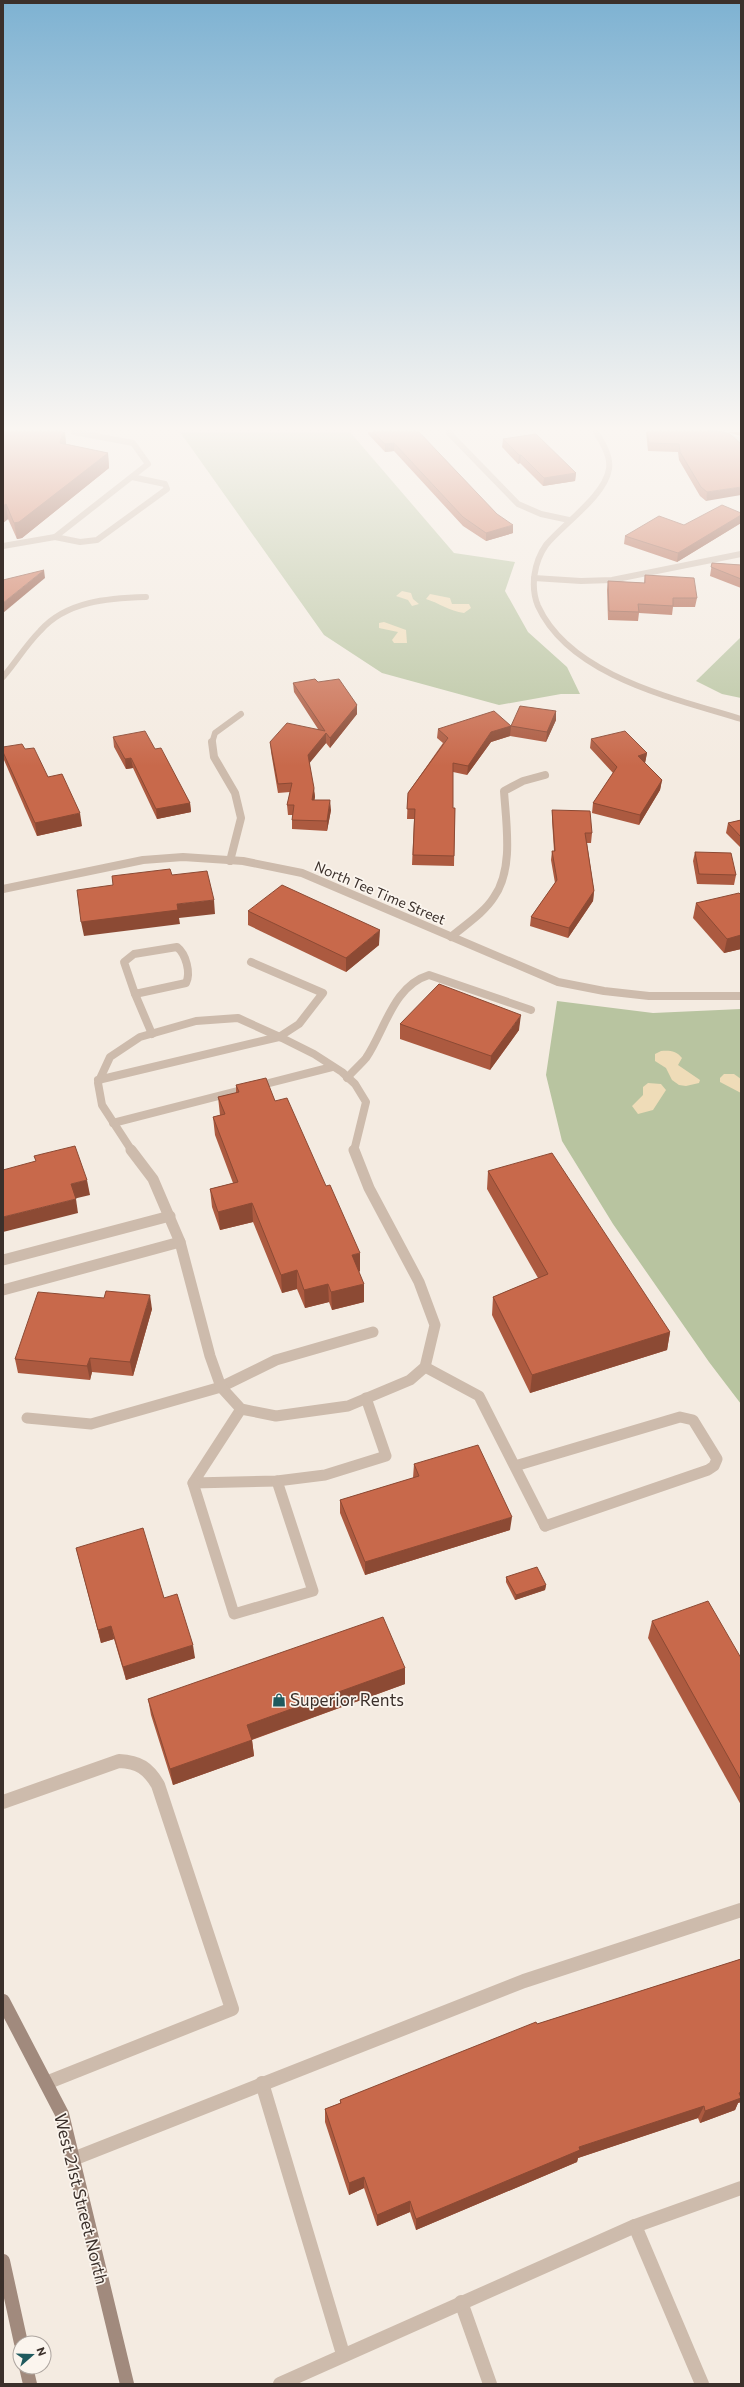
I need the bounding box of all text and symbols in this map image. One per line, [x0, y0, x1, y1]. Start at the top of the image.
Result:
street label: North Tee Time Street [312, 857, 449, 928]
place label: Superior Rents [290, 1689, 404, 1710]
shop icon: Superior Rents [271, 1692, 287, 1708]
street label: West 21st Street North [50, 2111, 113, 2287]
north arrow [12, 2335, 52, 2375]
text: N [34, 2345, 49, 2358]

